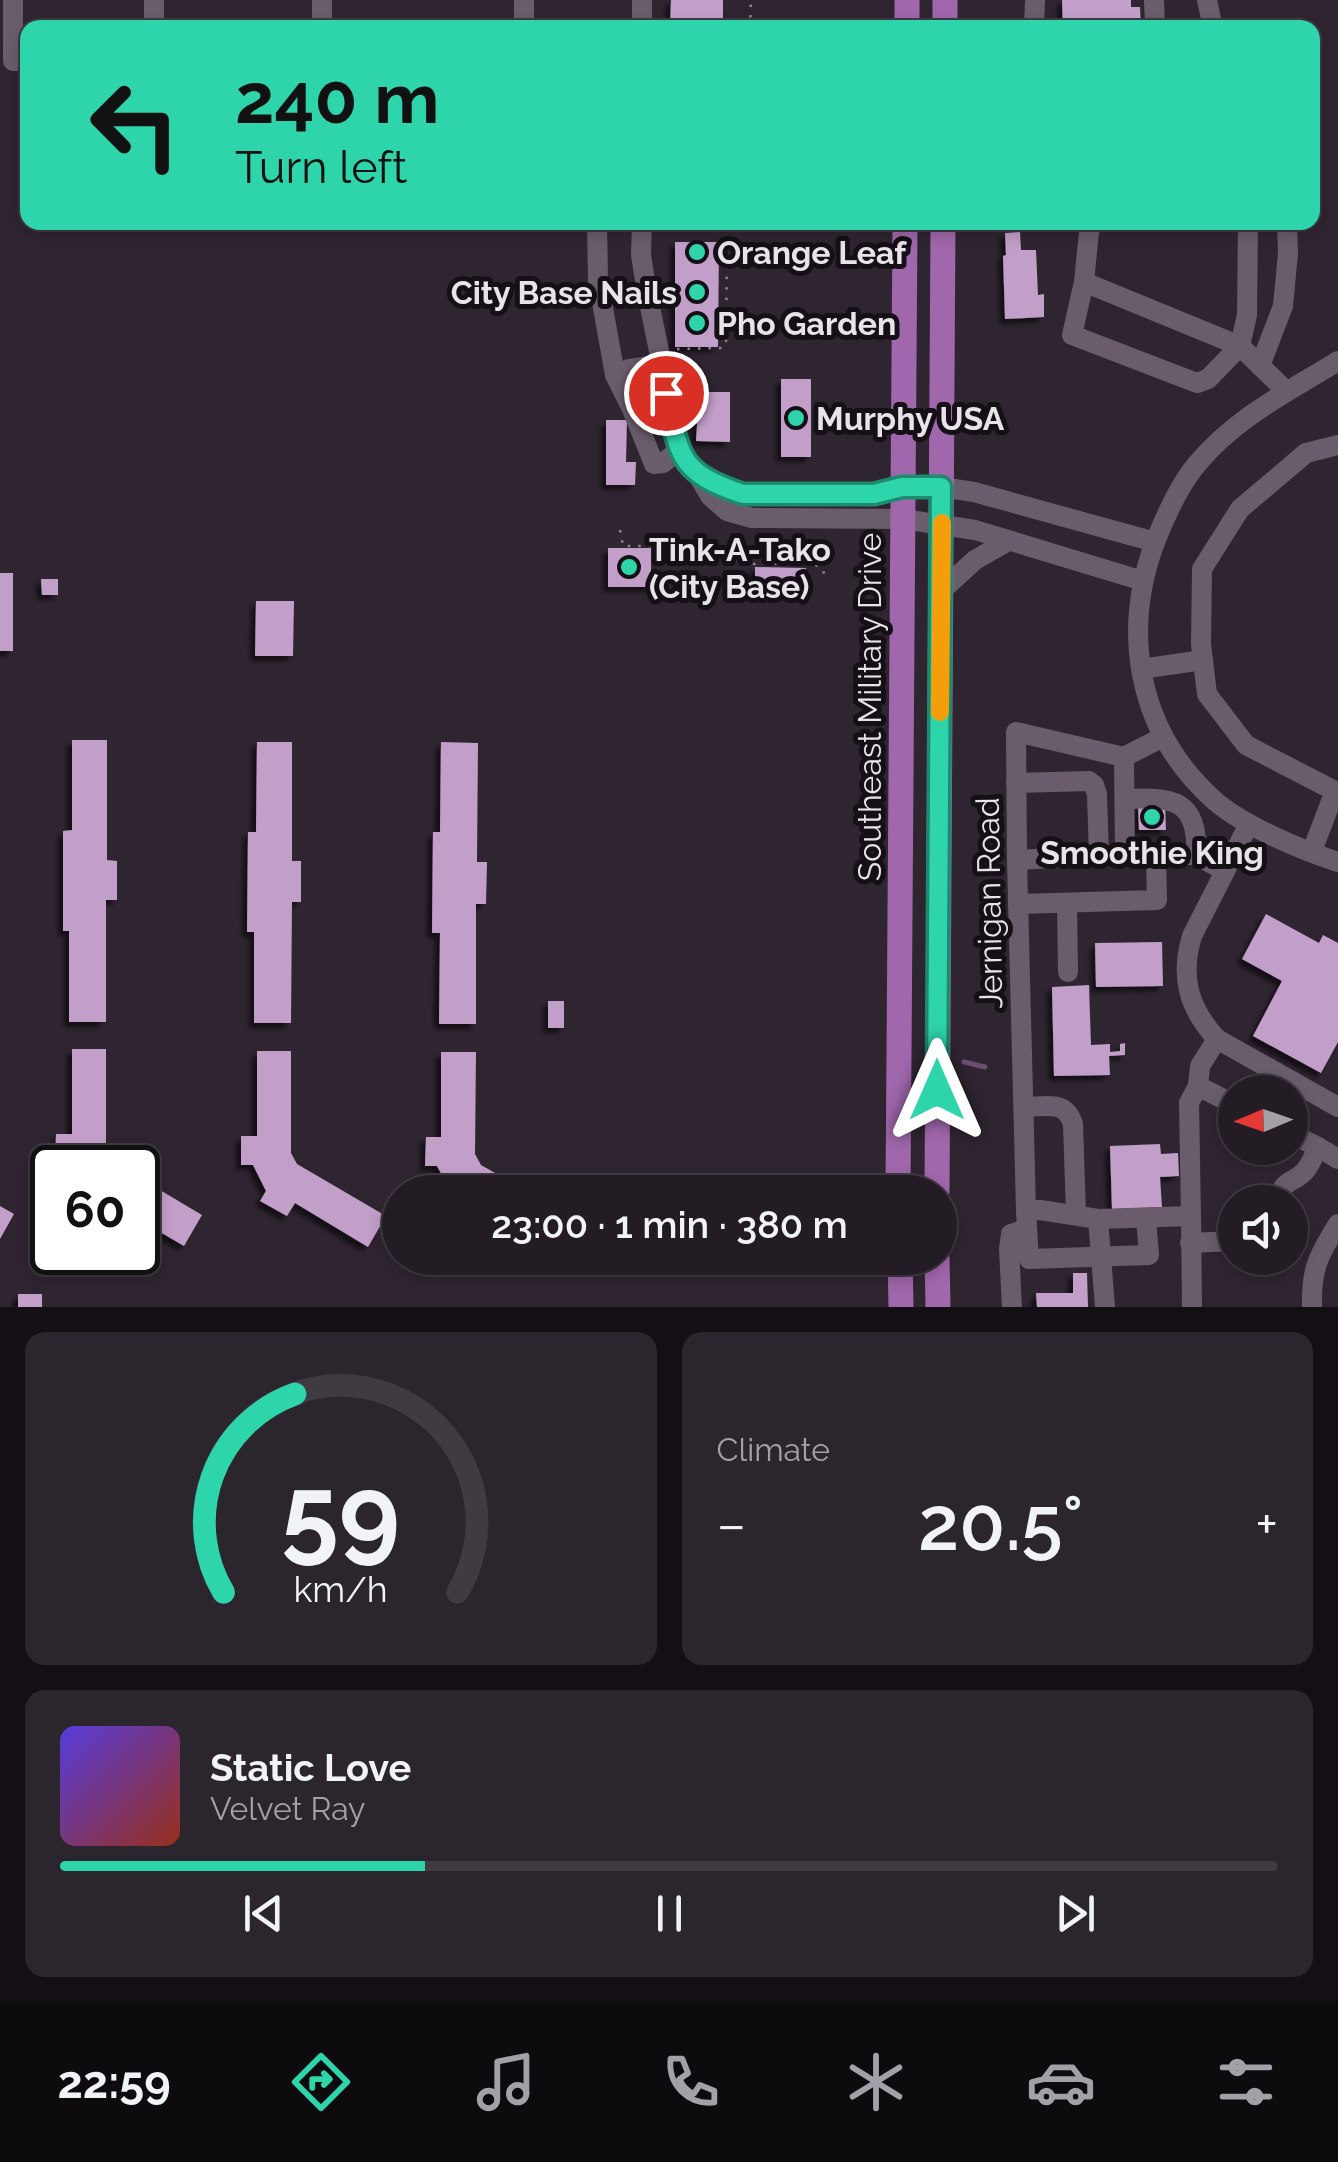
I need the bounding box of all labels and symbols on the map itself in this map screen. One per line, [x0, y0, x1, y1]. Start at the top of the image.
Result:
place label: Orange Leaf [717, 234, 907, 271]
marker: Orange Leaf [686, 241, 708, 263]
place label: City Base Nails [451, 274, 677, 311]
marker: City Base Nails [686, 281, 708, 303]
place label: Pho Garden [717, 305, 896, 342]
marker: Pho Garden [686, 312, 708, 334]
pin [624, 351, 709, 436]
place label: Murphy USA [816, 400, 1005, 437]
marker: Murphy USA [785, 407, 807, 429]
place label: Tink-A-Tako (City Base) [649, 531, 831, 605]
street label: Southeast Military Drive [851, 533, 888, 881]
marker: Tink-A-Tako (City Base) [618, 556, 640, 578]
street label: Jernigan Road [969, 797, 1009, 1009]
marker: Smoothie King [1141, 806, 1163, 828]
place label: Smoothie King [1040, 834, 1264, 871]
position arrow [885, 1038, 989, 1142]
north arrow [1218, 1075, 1308, 1165]
speed limit sign: 60 [30, 1145, 160, 1275]

